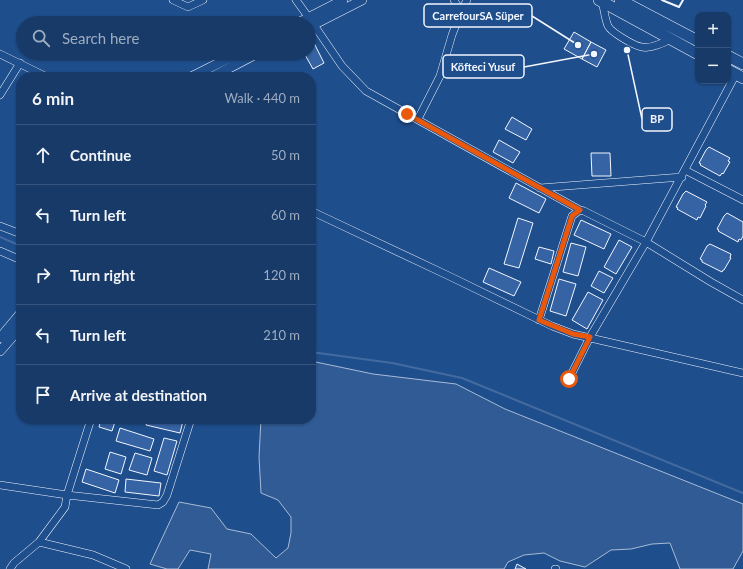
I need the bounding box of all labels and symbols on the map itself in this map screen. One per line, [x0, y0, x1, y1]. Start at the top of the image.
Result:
callout: CarrefourSA Süper [424, 4, 532, 27]
text: CarrefourSA Süper [432, 9, 525, 22]
callout: Köfteci Yusuf [443, 55, 524, 78]
text: Köfteci Yusuf [451, 60, 515, 73]
route end [398, 105, 416, 123]
callout: BP [642, 108, 672, 131]
text: BP [650, 112, 664, 125]
route start [560, 370, 578, 388]

